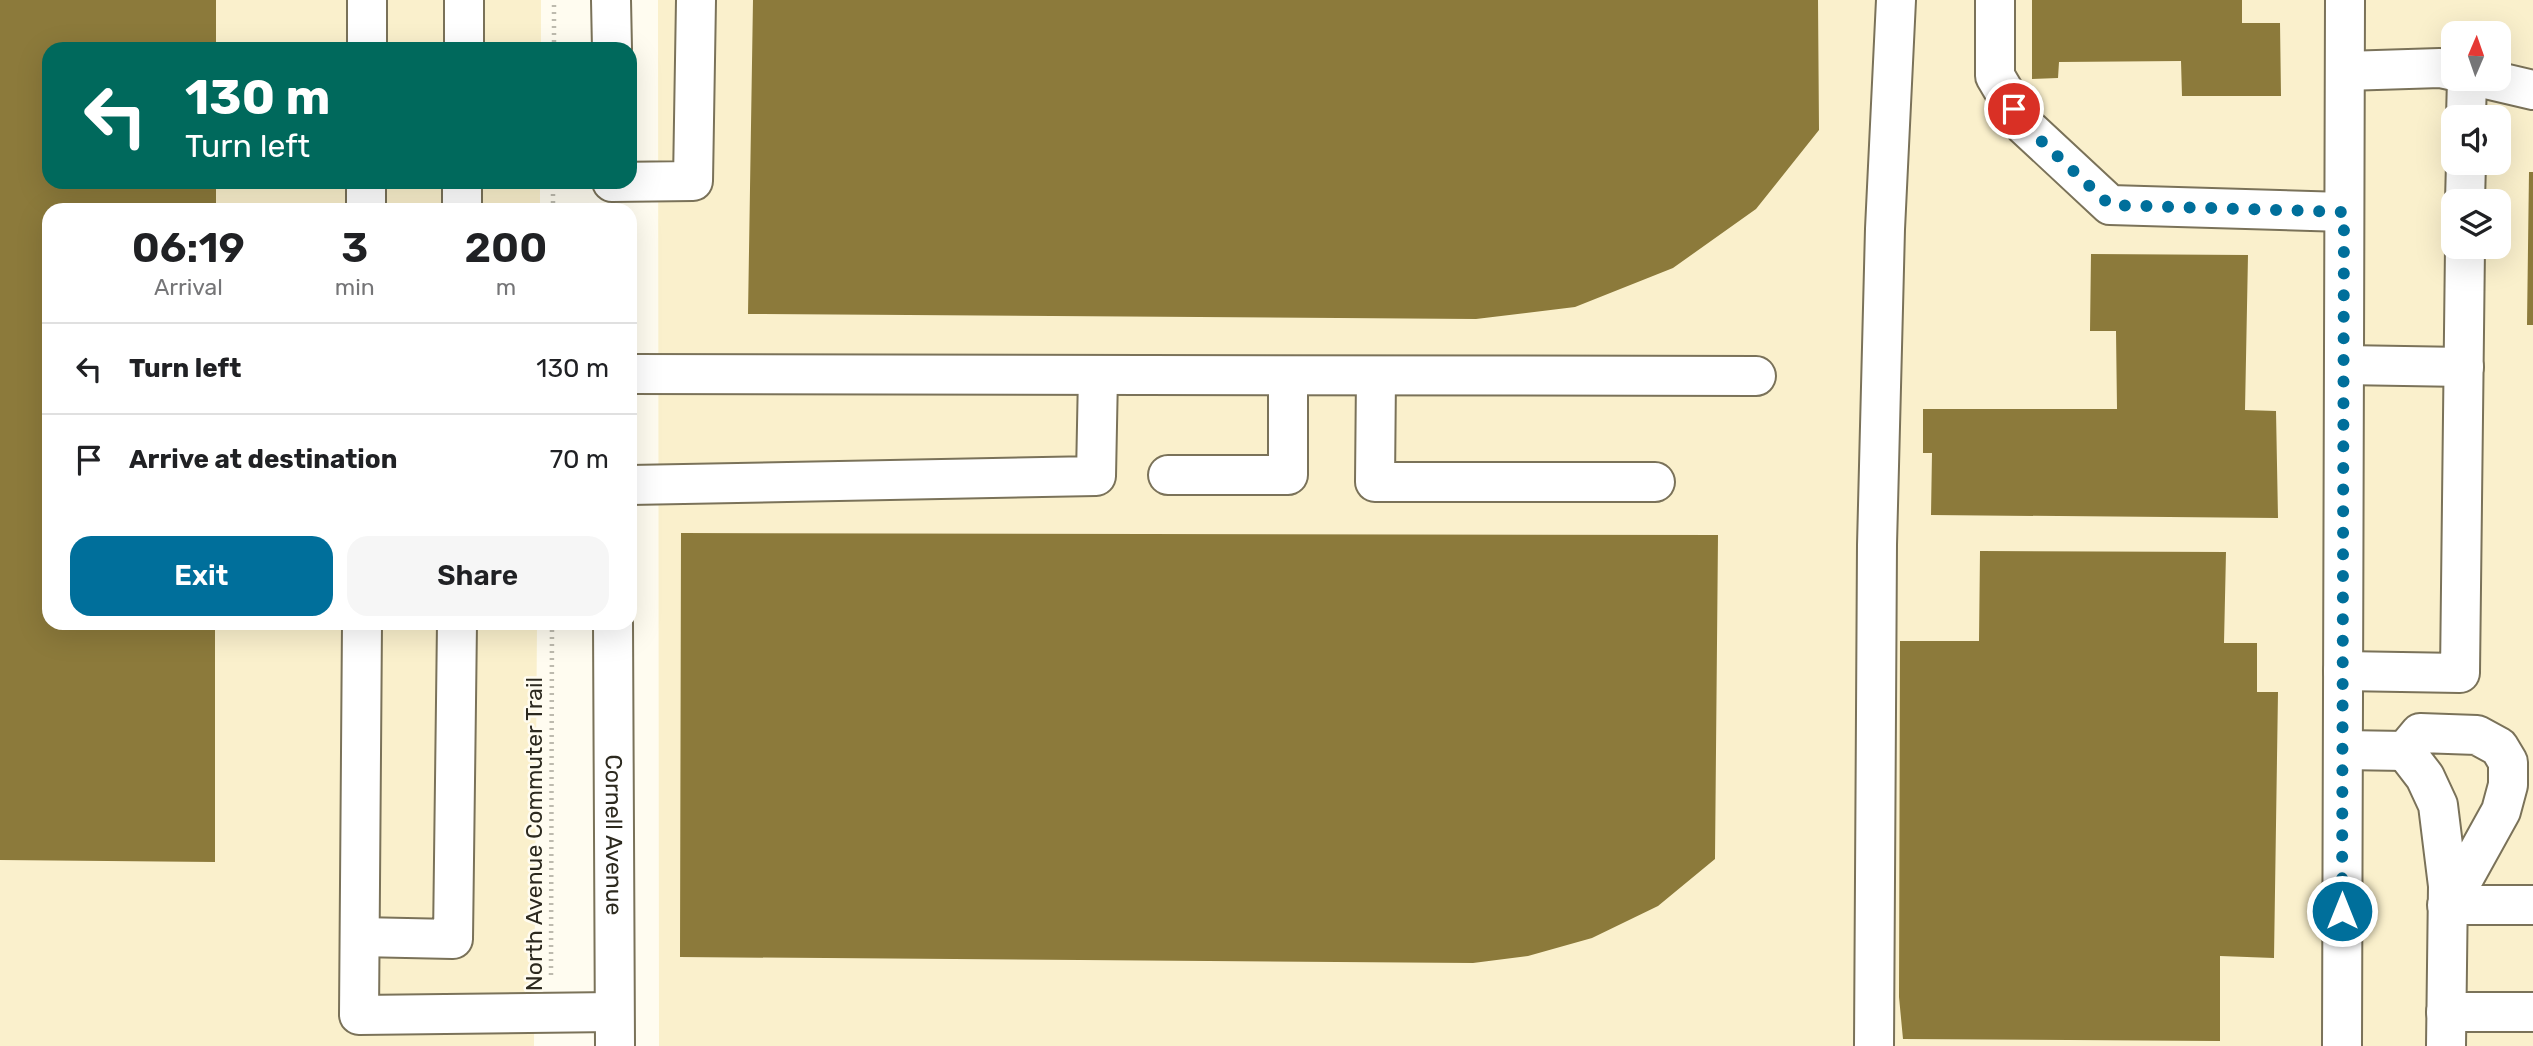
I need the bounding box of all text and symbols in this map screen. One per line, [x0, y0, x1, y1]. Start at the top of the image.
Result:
north arrow [2441, 21, 2511, 91]
map controls [2441, 21, 2511, 259]
text: 130 m [185, 68, 330, 126]
icon: left [70, 70, 161, 161]
pin [1984, 79, 2044, 139]
icon: arrive [1995, 90, 2033, 128]
button: sound [2441, 105, 2511, 175]
text: Turn left [185, 127, 310, 165]
button: layers [2441, 189, 2511, 259]
text: 06:19 [132, 223, 245, 273]
text: 3 [341, 223, 368, 273]
text: 200 [464, 223, 547, 273]
text: Arrival [154, 273, 223, 301]
text: min [335, 273, 375, 301]
text: m [496, 273, 516, 301]
icon: left [70, 350, 108, 388]
text: Turn left [129, 353, 241, 384]
text: 130 m [536, 353, 609, 384]
icon: arrive [70, 441, 108, 479]
text: Arrive at destination [129, 444, 397, 475]
text: 70 m [550, 444, 609, 475]
button: Exit [70, 536, 333, 616]
button: Share [347, 536, 609, 616]
street label: North Avenue Commuter Trail [520, 677, 548, 991]
street label: Cornell Avenue [600, 754, 628, 916]
position arrow [2305, 874, 2379, 948]

